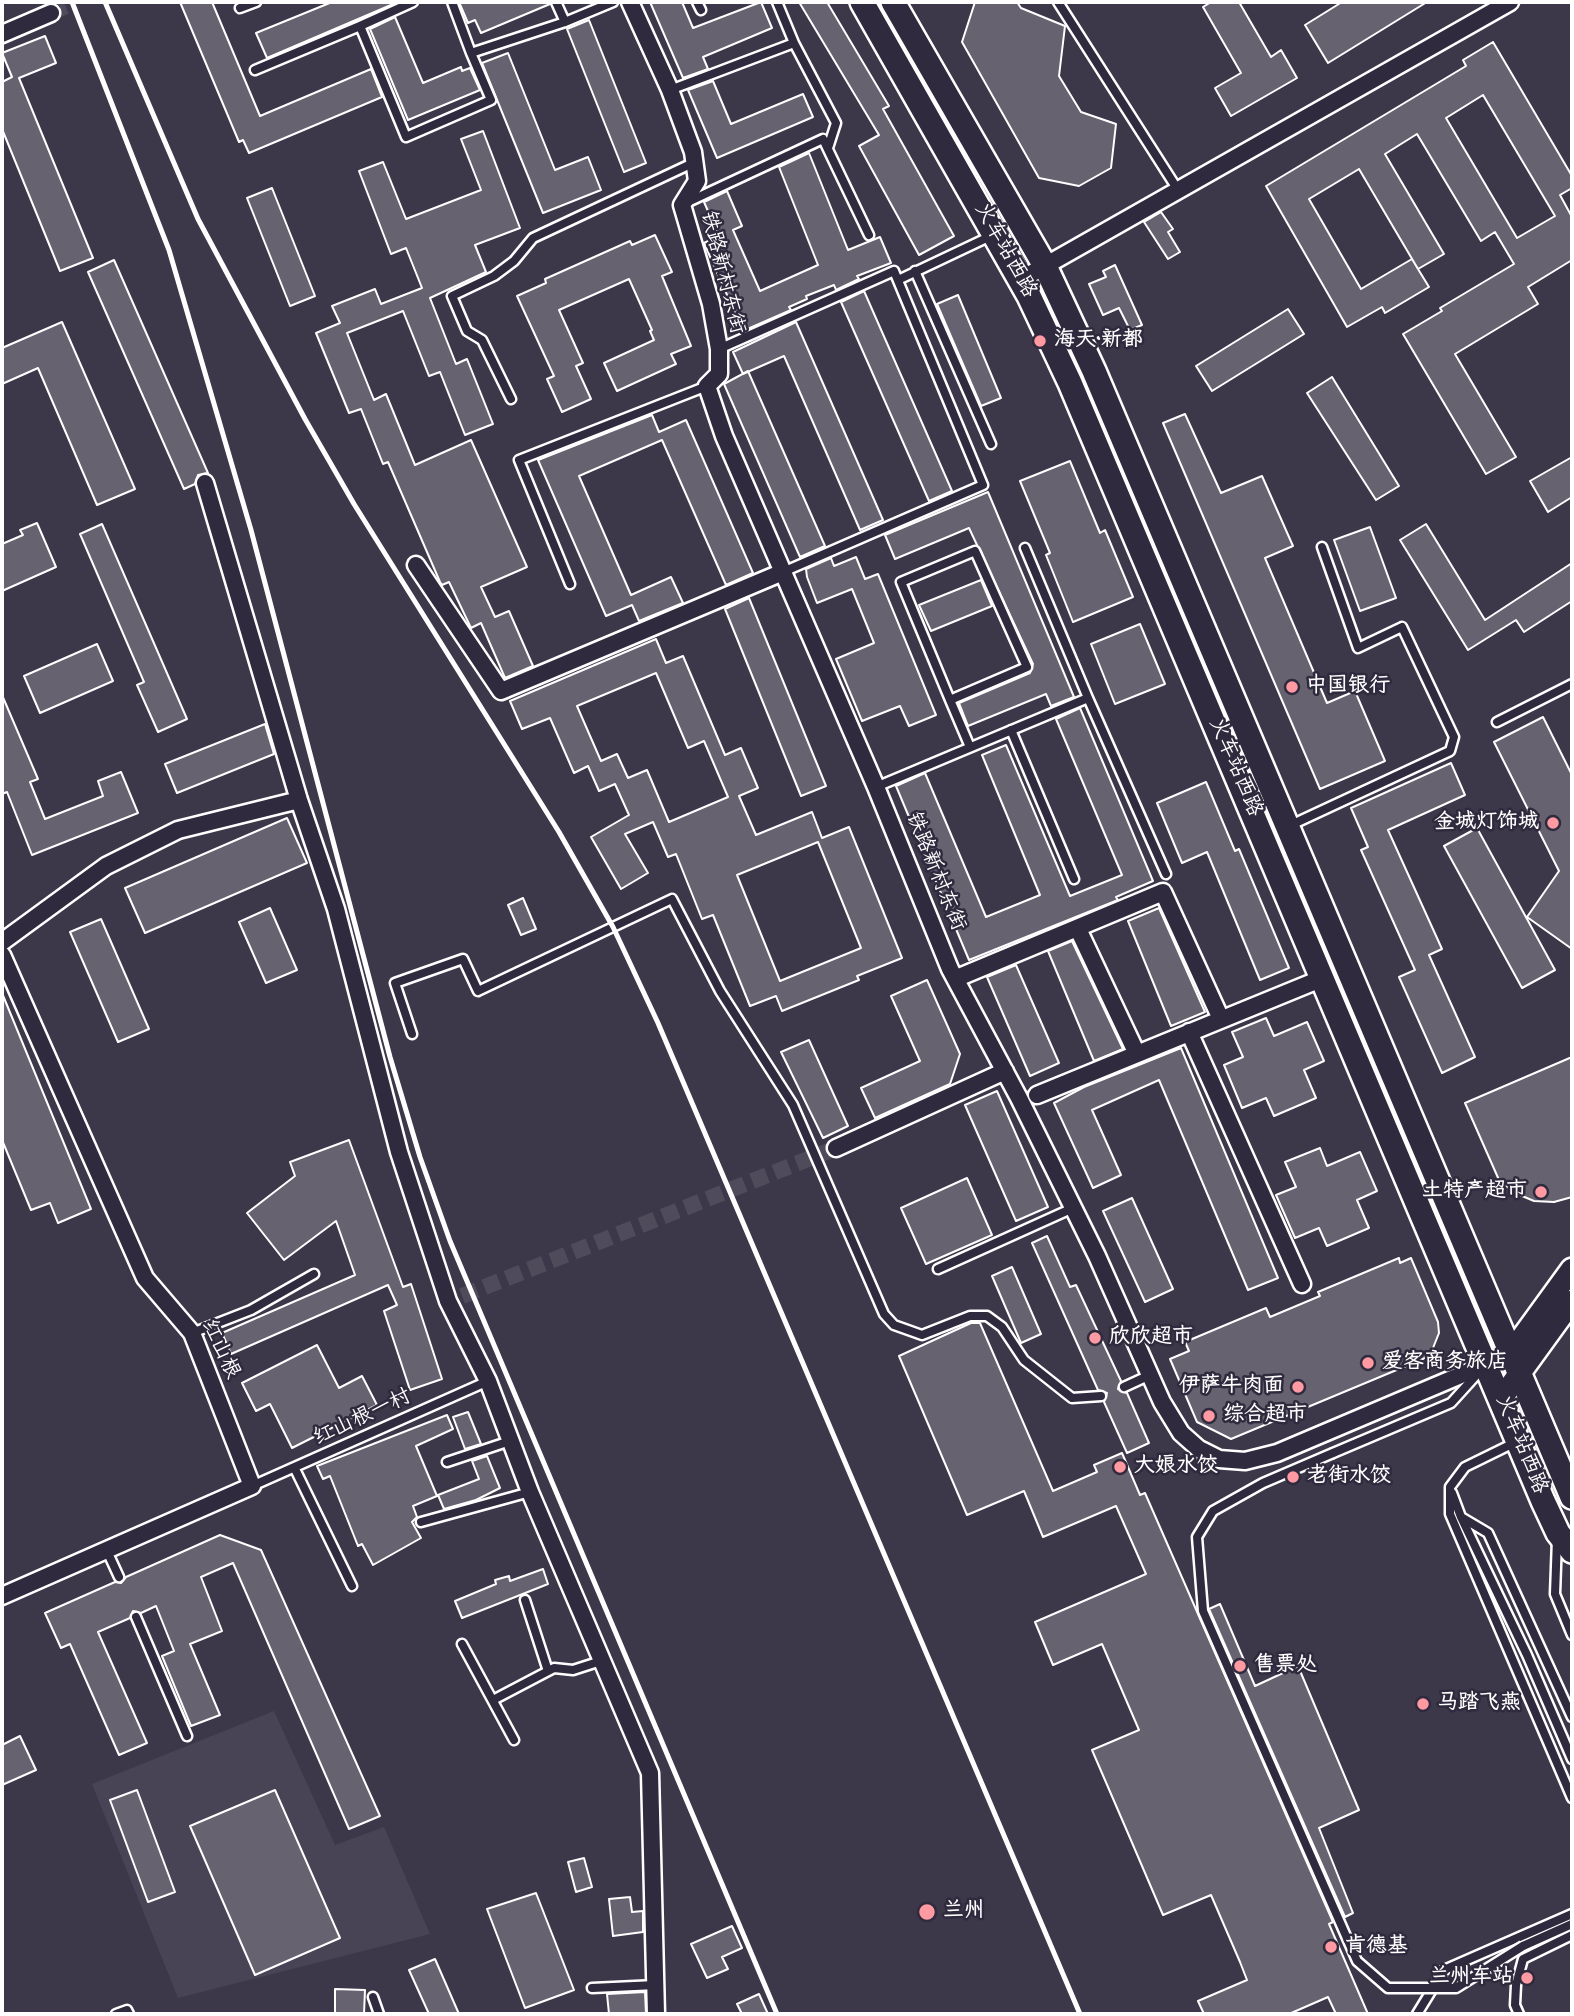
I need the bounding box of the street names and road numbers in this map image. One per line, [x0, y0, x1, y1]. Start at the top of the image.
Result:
street label: 火车站西路 [968, 199, 1040, 303]
street label: 铁路新村东街 [694, 209, 748, 337]
street label: 火车站西路 [1202, 715, 1266, 821]
street label: 铁路新村东街 [899, 809, 969, 935]
street label: 红山根 [194, 1316, 244, 1384]
street label: 红山根一村 [310, 1385, 416, 1453]
street label: 火车站西路 [1489, 1392, 1551, 1498]

